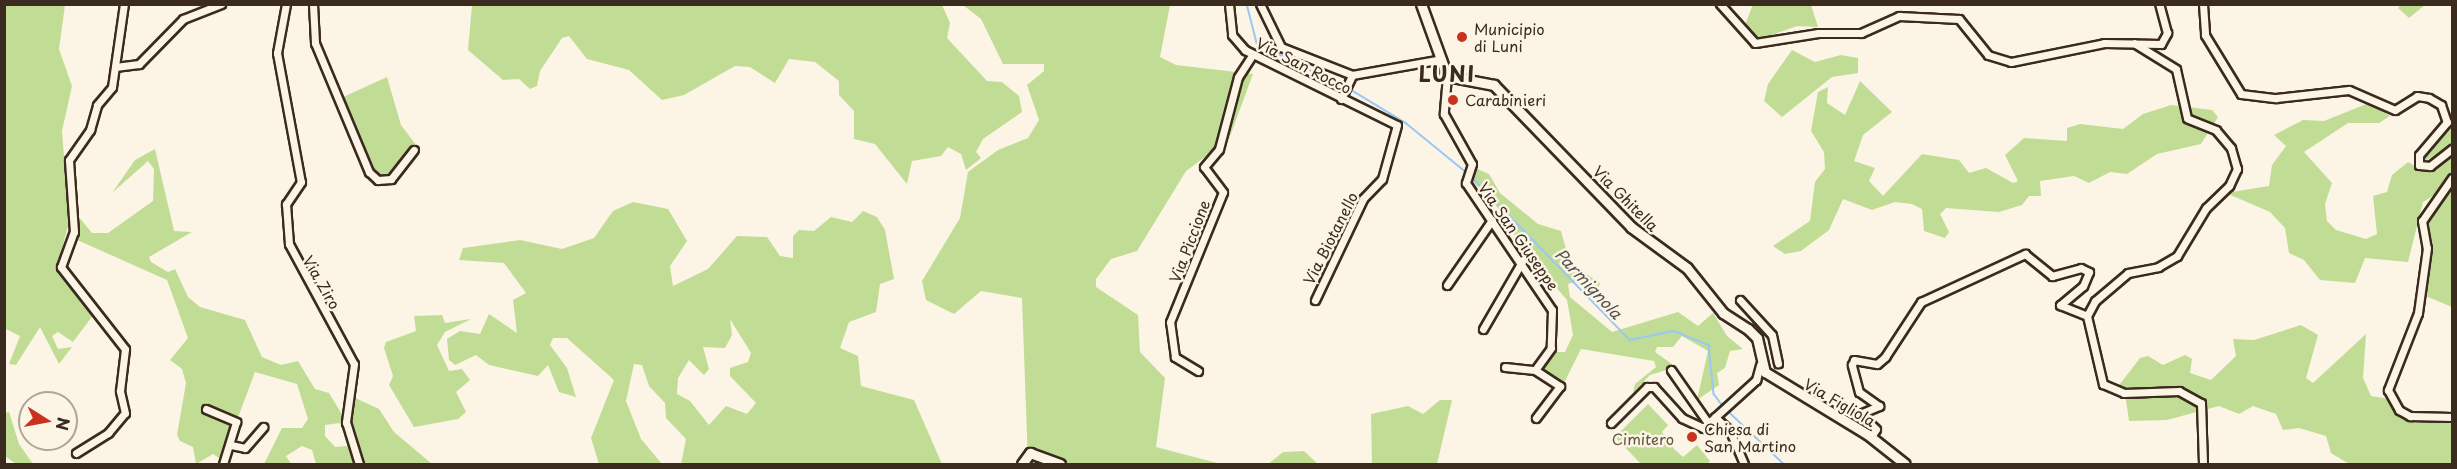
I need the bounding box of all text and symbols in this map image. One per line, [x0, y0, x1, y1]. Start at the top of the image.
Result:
place label: Municipio di Luni [1474, 19, 1545, 54]
marker: Municipio di Luni [1455, 30, 1469, 44]
street label: Via San Rocco [1254, 34, 1354, 96]
district label: LUNI [1419, 60, 1475, 86]
place label: Carabinieri [1465, 91, 1546, 109]
marker: Carabinieri [1446, 93, 1460, 107]
street label: Via Ghitella [1590, 162, 1662, 234]
street label: Via San Giuseppe [1475, 179, 1563, 293]
street label: Via Biotanello [1299, 189, 1361, 287]
street label: Via Piccione [1165, 197, 1213, 285]
water label: Parmignola [1552, 244, 1626, 322]
street label: Via Ziro [300, 252, 344, 312]
street label: Via Figliola [1801, 374, 1879, 430]
north arrow [18, 391, 78, 451]
text: N [51, 416, 77, 433]
place label: Chiesa di San Martino [1704, 419, 1795, 454]
park label: Cimitero [1612, 430, 1674, 448]
marker: Chiesa di San Martino [1685, 430, 1699, 444]

